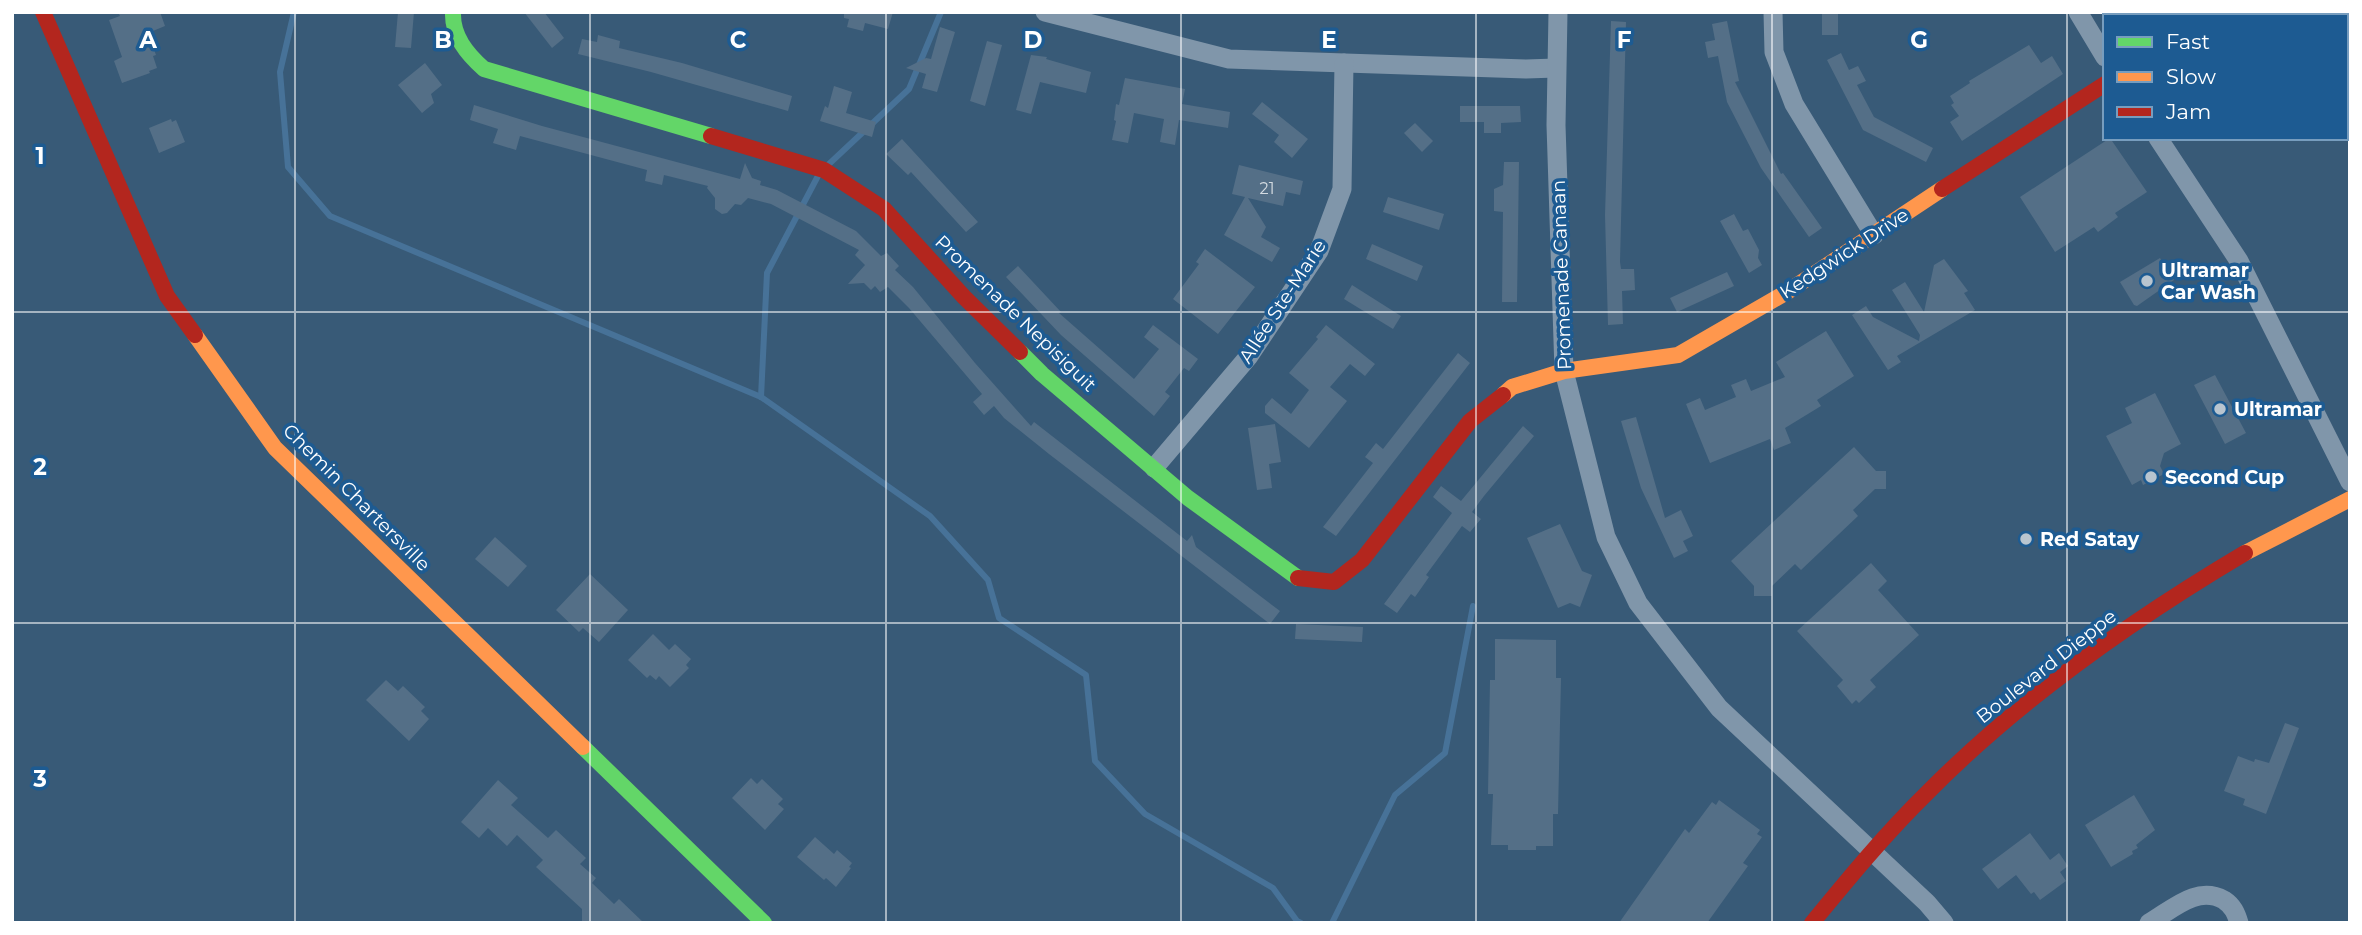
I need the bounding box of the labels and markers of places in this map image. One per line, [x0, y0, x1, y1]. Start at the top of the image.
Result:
place label: Ultramar Car Wash [2161, 259, 2256, 304]
marker: Ultramar Car Wash [2139, 273, 2155, 289]
place label: Ultramar [2234, 398, 2322, 421]
marker: Ultramar [2212, 401, 2228, 417]
place label: Second Cup [2165, 466, 2284, 489]
marker: Second Cup [2143, 469, 2159, 485]
place label: Red Satay [2040, 528, 2140, 551]
marker: Red Satay [2018, 531, 2034, 547]

